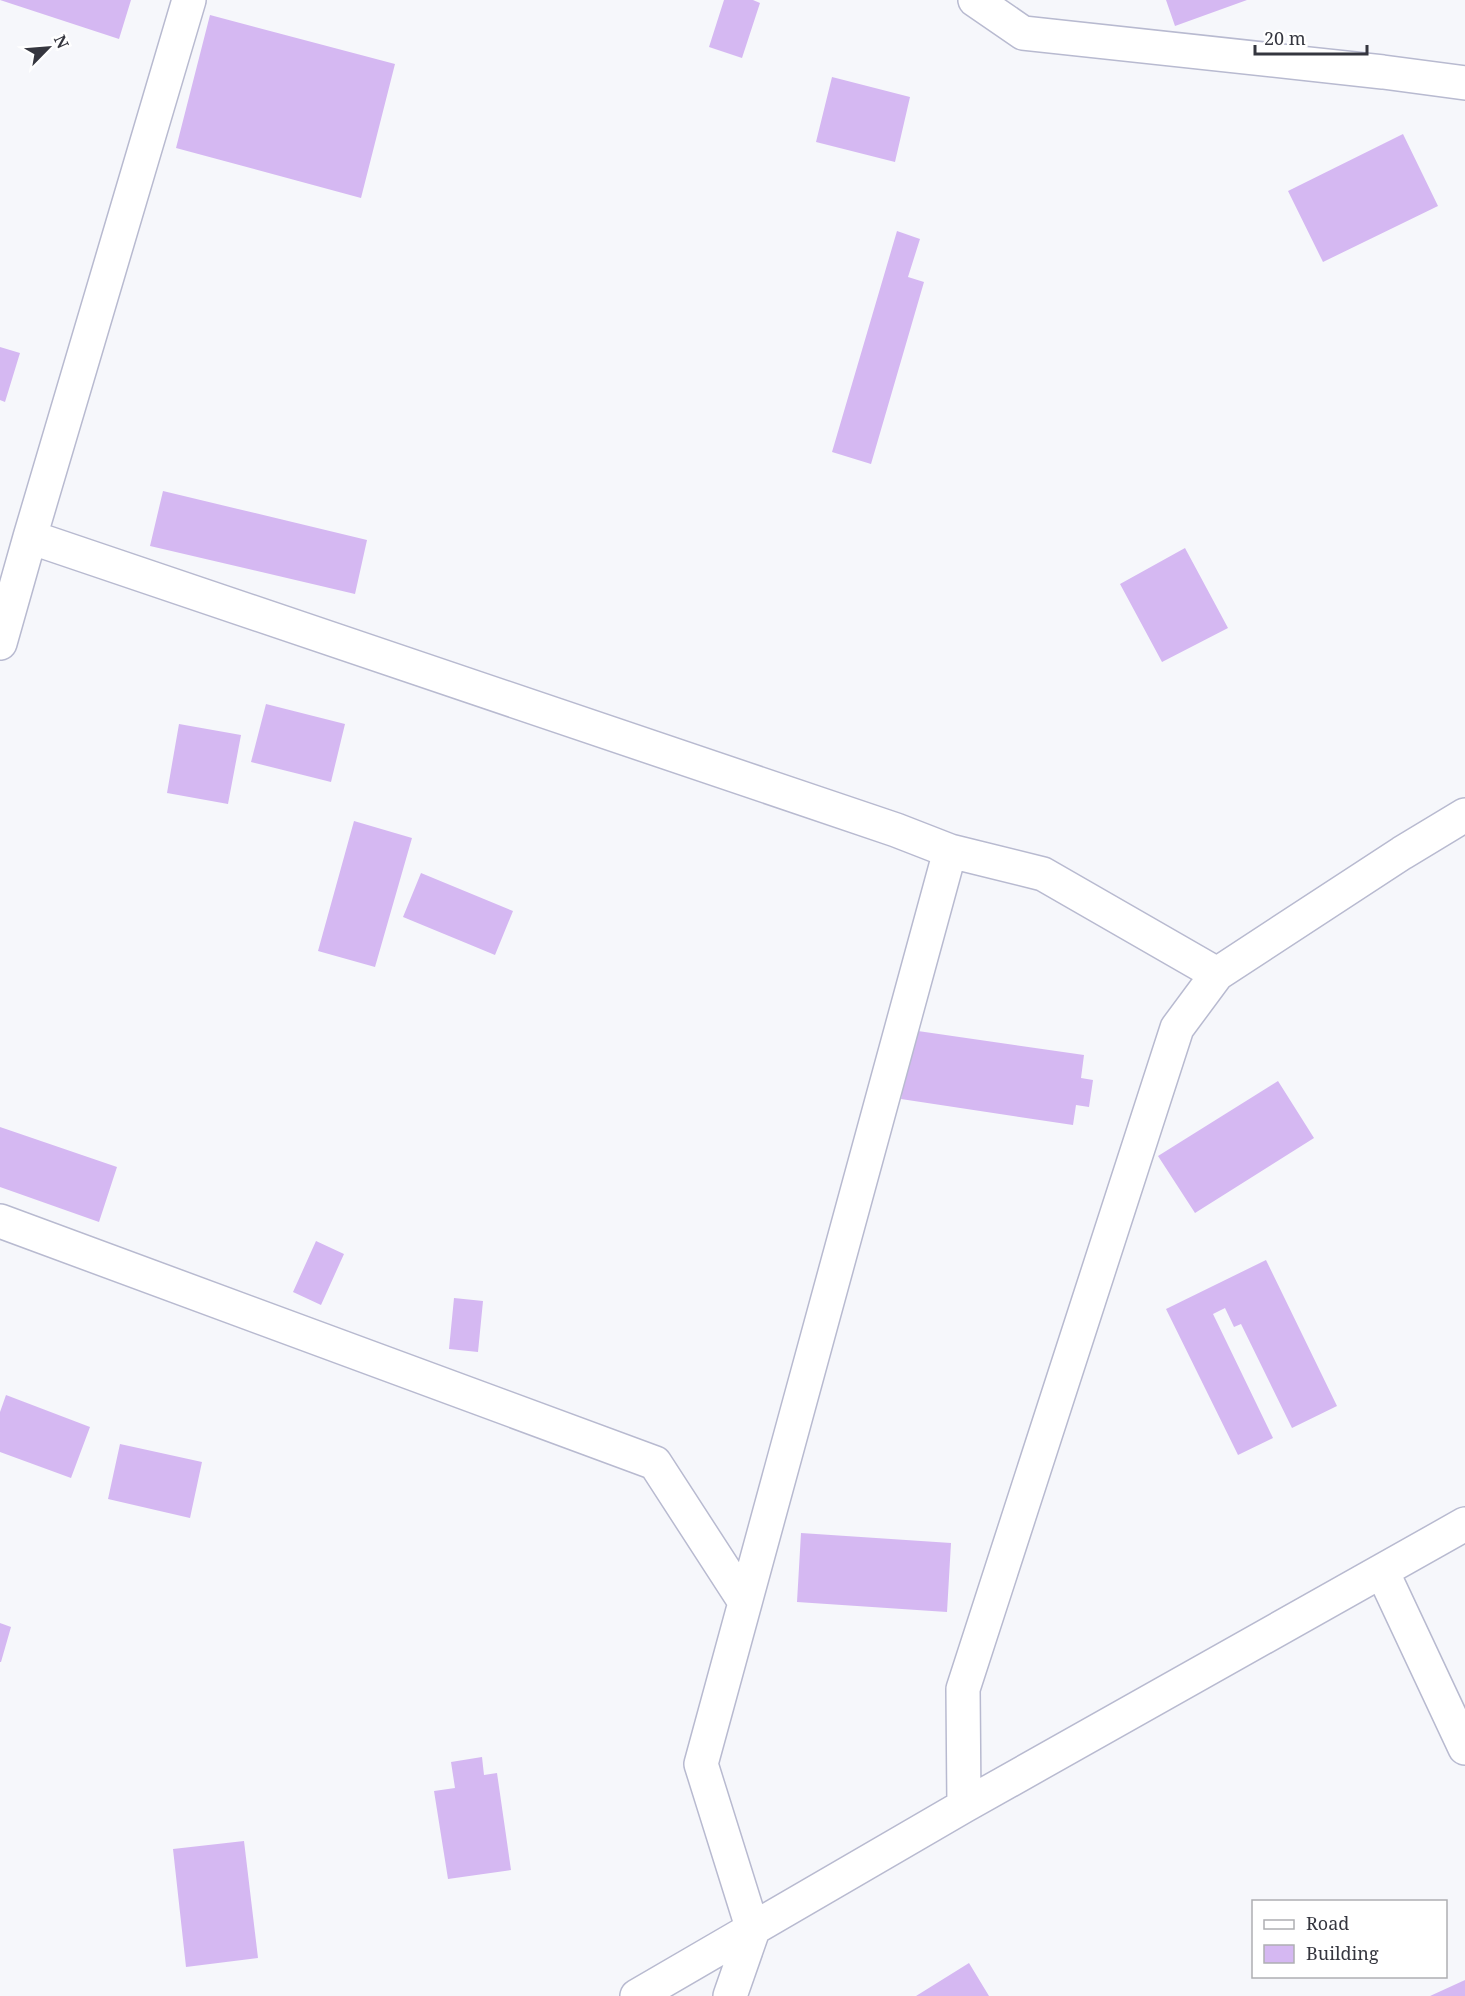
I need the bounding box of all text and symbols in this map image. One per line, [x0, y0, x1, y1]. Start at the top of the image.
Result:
north arrow [18, 18, 78, 78]
scale bar [1255, 18, 1368, 56]
text: 20 m [1264, 26, 1306, 50]
text: N [49, 31, 74, 52]
legend [1252, 1900, 1447, 1978]
text: Road [1306, 1911, 1349, 1935]
text: Building [1306, 1941, 1379, 1965]

